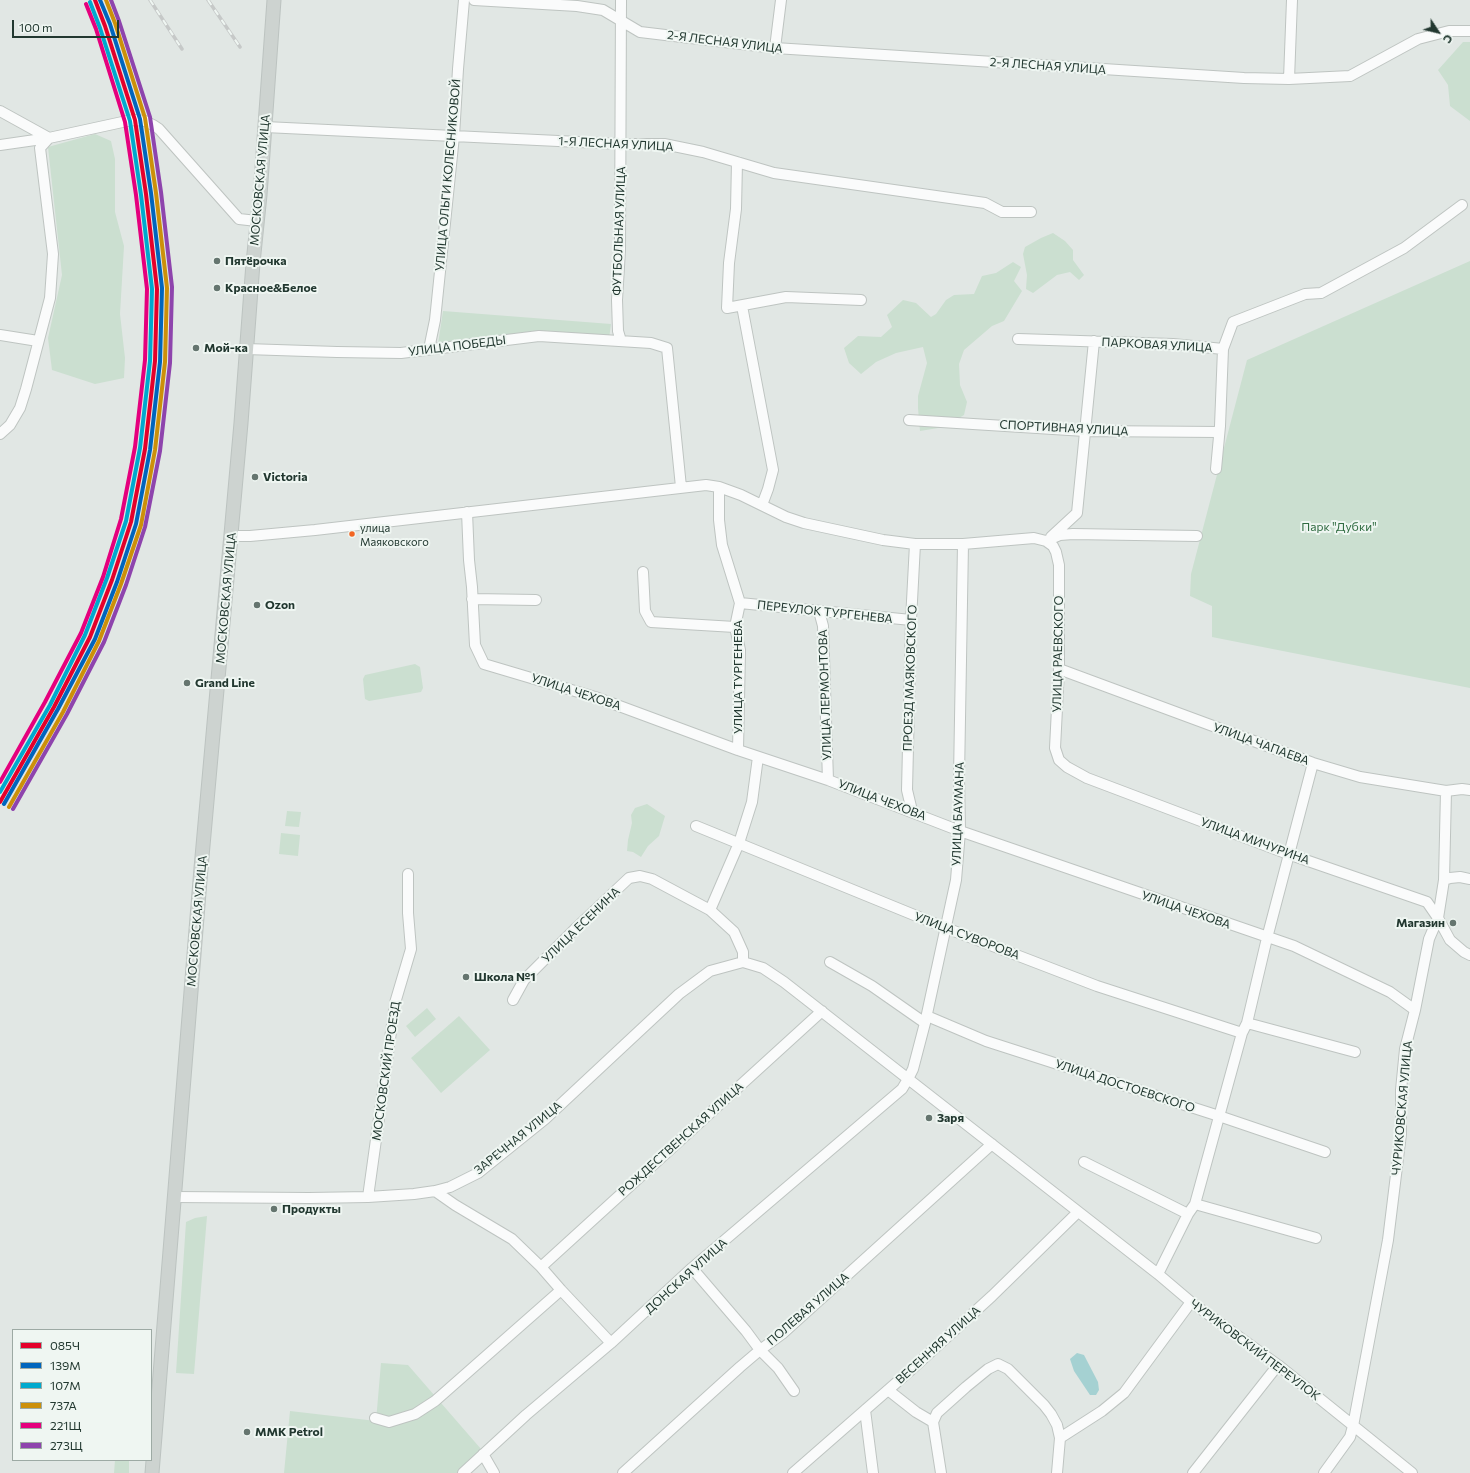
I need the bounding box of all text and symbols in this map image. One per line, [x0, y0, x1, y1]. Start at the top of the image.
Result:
scale bar [14, 12, 121, 38]
north arrow [1418, 12, 1458, 52]
text: 100 m [19, 20, 53, 34]
street label: 2-Я ЛЕСНАЯ УЛИЦА [666, 28, 784, 56]
text: С [1441, 32, 1456, 46]
street label: 2-Я ЛЕСНАЯ УЛИЦА [989, 55, 1107, 77]
street label: УЛИЦА ОЛЬГИ КОЛЕСНИКОВОЙ [432, 78, 464, 272]
street label: МОСКОВСКАЯ УЛИЦА [247, 114, 273, 246]
street label: 1-Я ЛЕСНАЯ УЛИЦА [558, 134, 674, 154]
street label: ФУТБОЛЬНАЯ УЛИЦА [610, 166, 628, 296]
place label: Пятёрочка [225, 254, 287, 268]
marker: Пятёрочка [212, 256, 222, 266]
place label: Красное&Белое [225, 281, 317, 295]
marker: Красное&Белое [212, 283, 222, 293]
street label: УЛИЦА ПОБЕДЫ [407, 333, 507, 359]
street label: ПАРКОВАЯ УЛИЦА [1101, 335, 1213, 355]
place label: Мой-ка [204, 341, 248, 355]
marker: Мой-ка [191, 343, 201, 353]
street label: СПОРТИВНАЯ УЛИЦА [999, 417, 1129, 439]
place label: Victoria [263, 470, 307, 484]
marker: Victoria [250, 472, 260, 482]
park label: Парк "Дубки" [1301, 520, 1377, 534]
place label: улица Маяковского [360, 521, 429, 547]
marker: улица Маяковского [347, 529, 357, 539]
street label: МОСКОВСКАЯ УЛИЦА [213, 532, 239, 664]
street label: УЛИЦА РАЕВСКОГО [1050, 596, 1066, 712]
place label: Ozon [265, 598, 295, 612]
street label: ПЕРЕУЛОК ТУРГЕНЕВА [757, 598, 893, 626]
marker: Ozon [252, 600, 262, 610]
street label: ПРОЕЗД МАЯКОВСКОГО [900, 604, 920, 752]
street label: УЛИЦА ТУРГЕНЕВА [731, 620, 745, 734]
street label: УЛИЦА ЛЕРМОНТОВА [816, 629, 834, 761]
street label: УЛИЦА ЧЕХОВА [529, 671, 623, 713]
place label: Grand Line [195, 676, 255, 690]
marker: Grand Line [182, 678, 192, 688]
street label: УЛИЦА ЧАПАЕВА [1211, 720, 1311, 768]
street label: УЛИЦА БАУМАНА [949, 762, 967, 866]
street label: УЛИЦА ЧЕХОВА [836, 777, 928, 823]
street label: УЛИЦА МИЧУРИНА [1198, 814, 1312, 868]
street label: МОСКОВСКАЯ УЛИЦА [184, 855, 210, 987]
street label: УЛИЦА ЕСЕНИНА [539, 884, 623, 966]
street label: УЛИЦА ЧЕХОВА [1139, 888, 1233, 932]
street label: УЛИЦА СУВОРОВА [912, 909, 1022, 963]
place label: Магазин [1396, 916, 1445, 930]
marker: Магазин [1448, 918, 1458, 928]
place label: Школа №1 [474, 970, 536, 984]
marker: Школа №1 [461, 972, 471, 982]
street label: МОСКОВСКИЙ ПРОЕЗД [369, 1000, 403, 1142]
street label: ЧУРИКОВСКАЯ УЛИЦА [1389, 1040, 1415, 1176]
street label: УЛИЦА ДОСТОЕВСКОГО [1053, 1057, 1197, 1115]
street label: РОЖДЕСТВЕНСКАЯ УЛИЦА [616, 1079, 746, 1199]
street label: ЗАРЕЧНАЯ УЛИЦА [472, 1098, 564, 1178]
place label: Заря [937, 1111, 964, 1125]
marker: Заря [924, 1113, 934, 1123]
place label: Продукты [282, 1202, 341, 1216]
marker: Продукты [269, 1204, 279, 1214]
street label: ДОНСКАЯ УЛИЦА [642, 1235, 730, 1317]
street label: ПОЛЕВАЯ УЛИЦА [764, 1270, 852, 1348]
street label: ЧУРИКОВСКИЙ ПЕРЕУЛОК [1187, 1296, 1323, 1404]
street label: ВЕСЕННЯЯ УЛИЦА [893, 1303, 983, 1387]
legend [12, 1329, 152, 1461]
text: 085Ч [50, 1338, 80, 1352]
text: 139М [50, 1358, 81, 1372]
text: 107М [50, 1378, 81, 1392]
text: 737А [50, 1398, 77, 1412]
text: 221Щ [50, 1418, 81, 1432]
place label: MMK Petrol [255, 1425, 323, 1439]
marker: MMK Petrol [242, 1427, 252, 1437]
text: 273Щ [50, 1438, 83, 1452]

